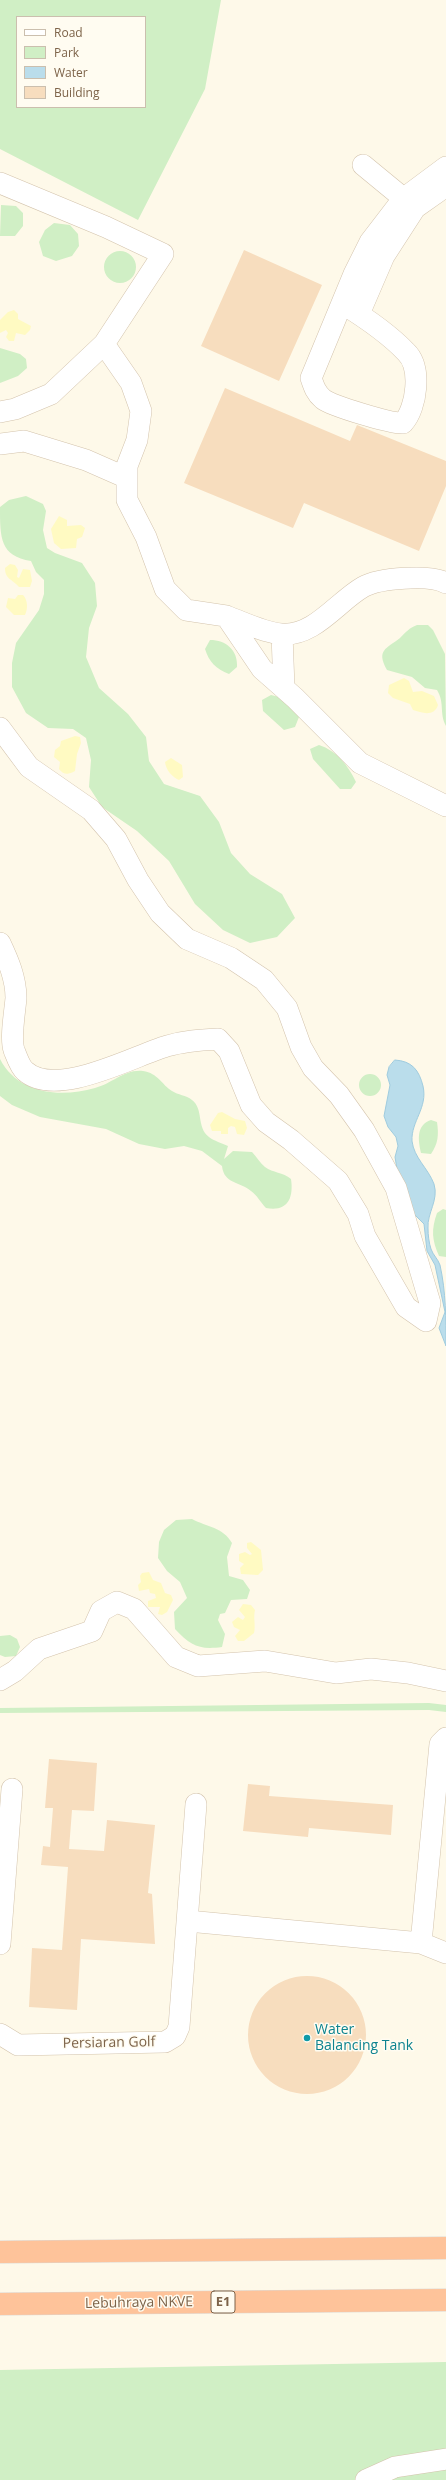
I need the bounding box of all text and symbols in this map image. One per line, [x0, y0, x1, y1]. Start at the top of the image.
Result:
legend [16, 16, 146, 108]
text: Road [54, 24, 83, 41]
text: Park [54, 44, 79, 61]
text: Water [54, 64, 88, 81]
text: Building [54, 84, 99, 101]
place label: Water Balancing Tank [315, 2022, 413, 2054]
marker: Water Balancing Tank [302, 2033, 312, 2043]
street label: Persiaran Golf [63, 2034, 155, 2052]
road number: E1 [211, 2291, 235, 2313]
street label: Lebuhraya NKVE [85, 2294, 193, 2312]

